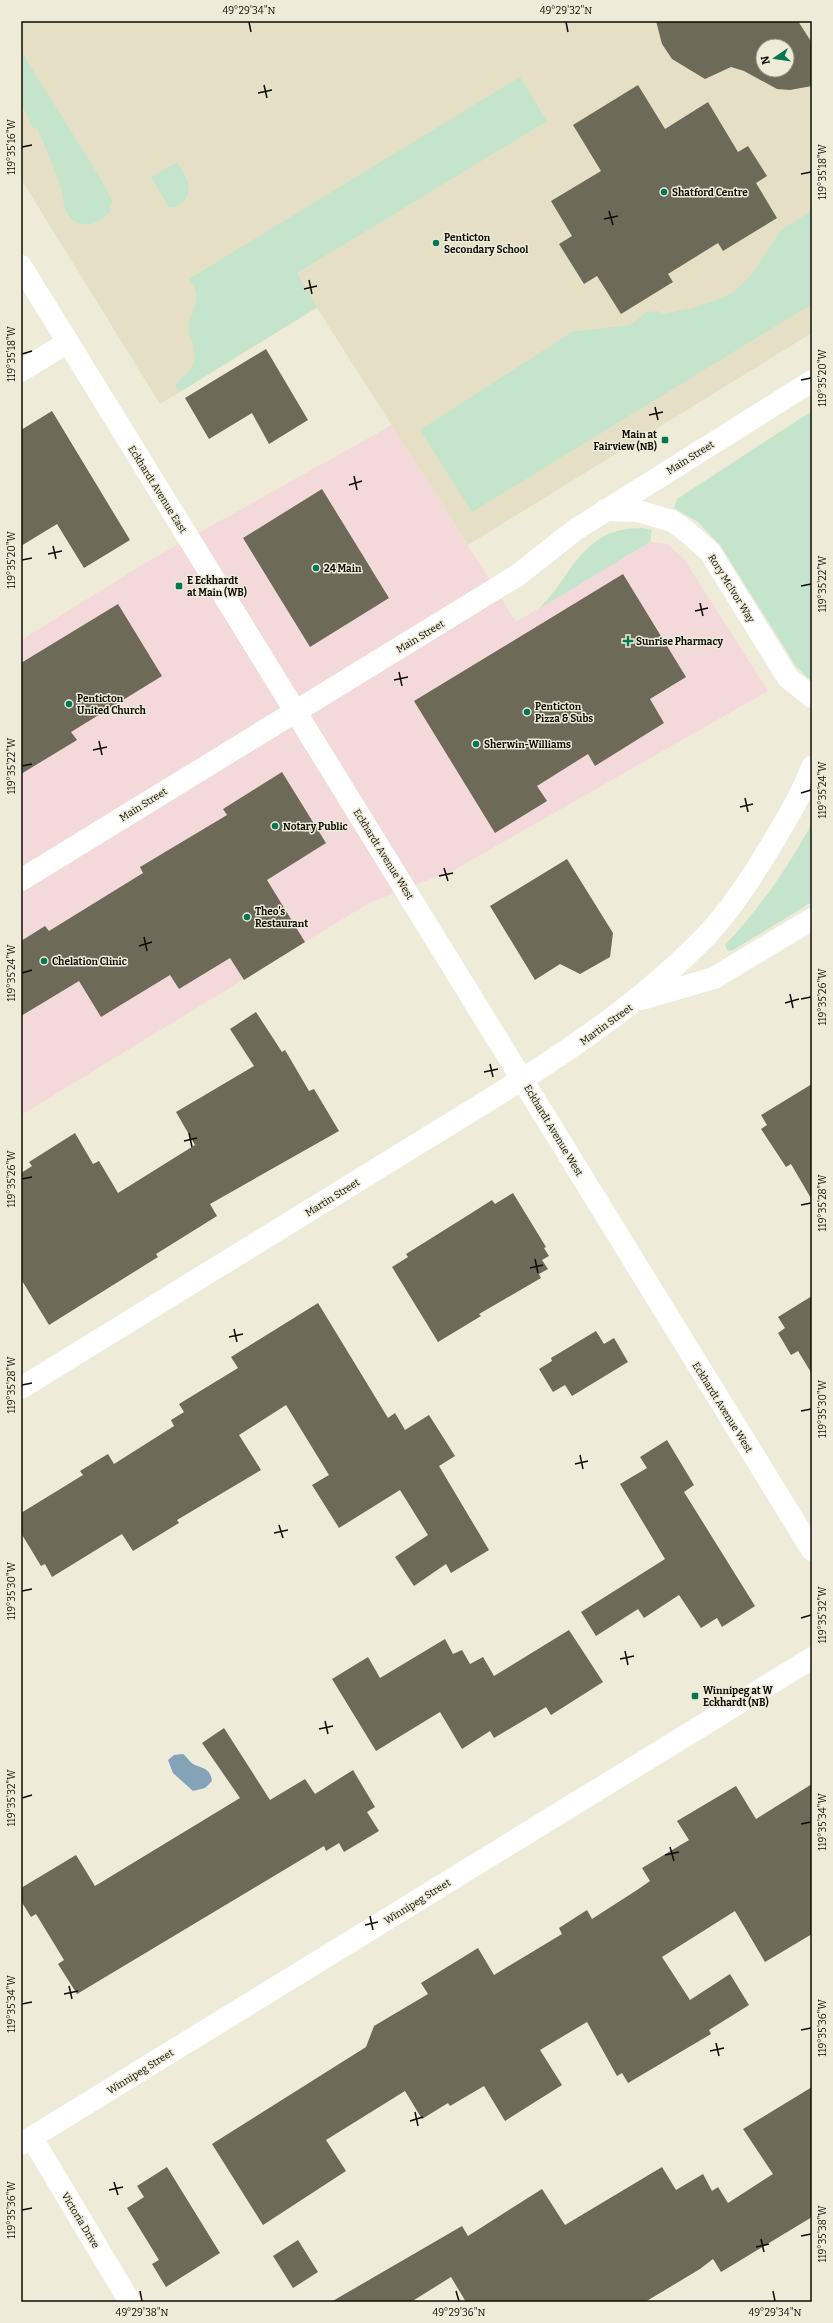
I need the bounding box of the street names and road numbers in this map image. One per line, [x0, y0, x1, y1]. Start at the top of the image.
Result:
street label: Main Street [665, 438, 717, 477]
street label: Eckhardt Avenue East [125, 444, 189, 536]
street label: Rory McIvor Way [705, 552, 757, 625]
street label: Main Street [394, 618, 447, 656]
street label: Main Street [118, 785, 170, 824]
street label: Eckhardt Avenue West [350, 807, 416, 902]
street label: Martin Street [578, 1002, 635, 1048]
street label: Eckhardt Avenue West [521, 1083, 585, 1179]
street label: Martin Street [303, 1176, 362, 1219]
street label: Eckhardt Avenue West [689, 1360, 755, 1455]
street label: Winnipeg Street [382, 1877, 453, 1927]
street label: Winnipeg Street [105, 2047, 176, 2097]
street label: Victoria Drive [59, 2190, 101, 2251]

